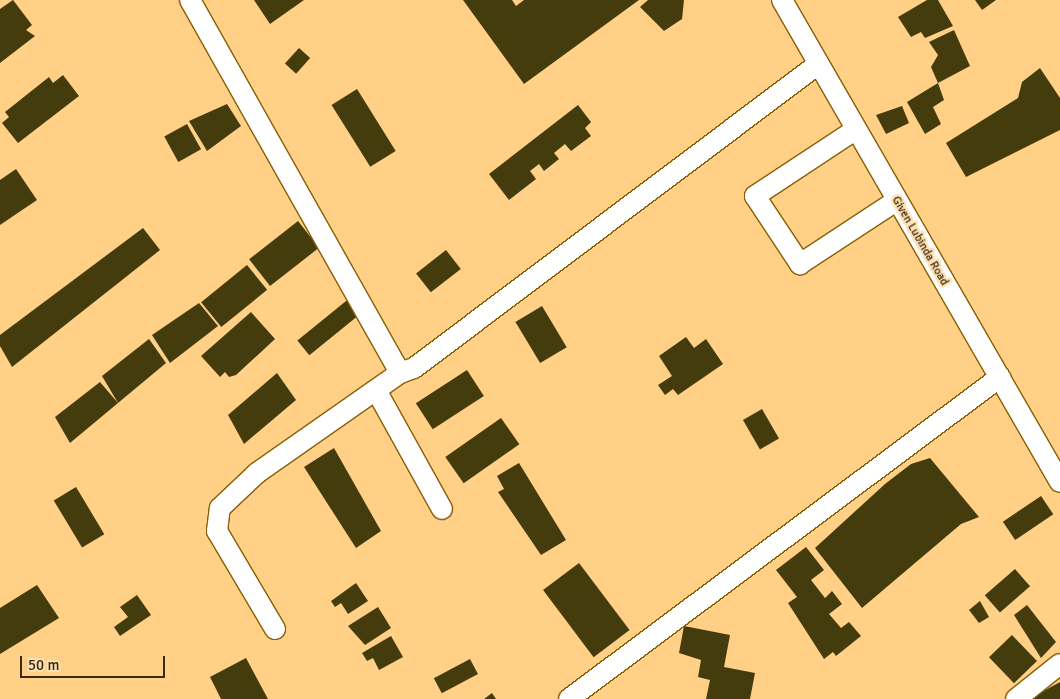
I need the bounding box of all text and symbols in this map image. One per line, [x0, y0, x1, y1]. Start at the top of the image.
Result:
street label: Given Lubinda Road [889, 194, 951, 288]
scale bar [22, 646, 168, 678]
text: 50 m [28, 656, 59, 674]

